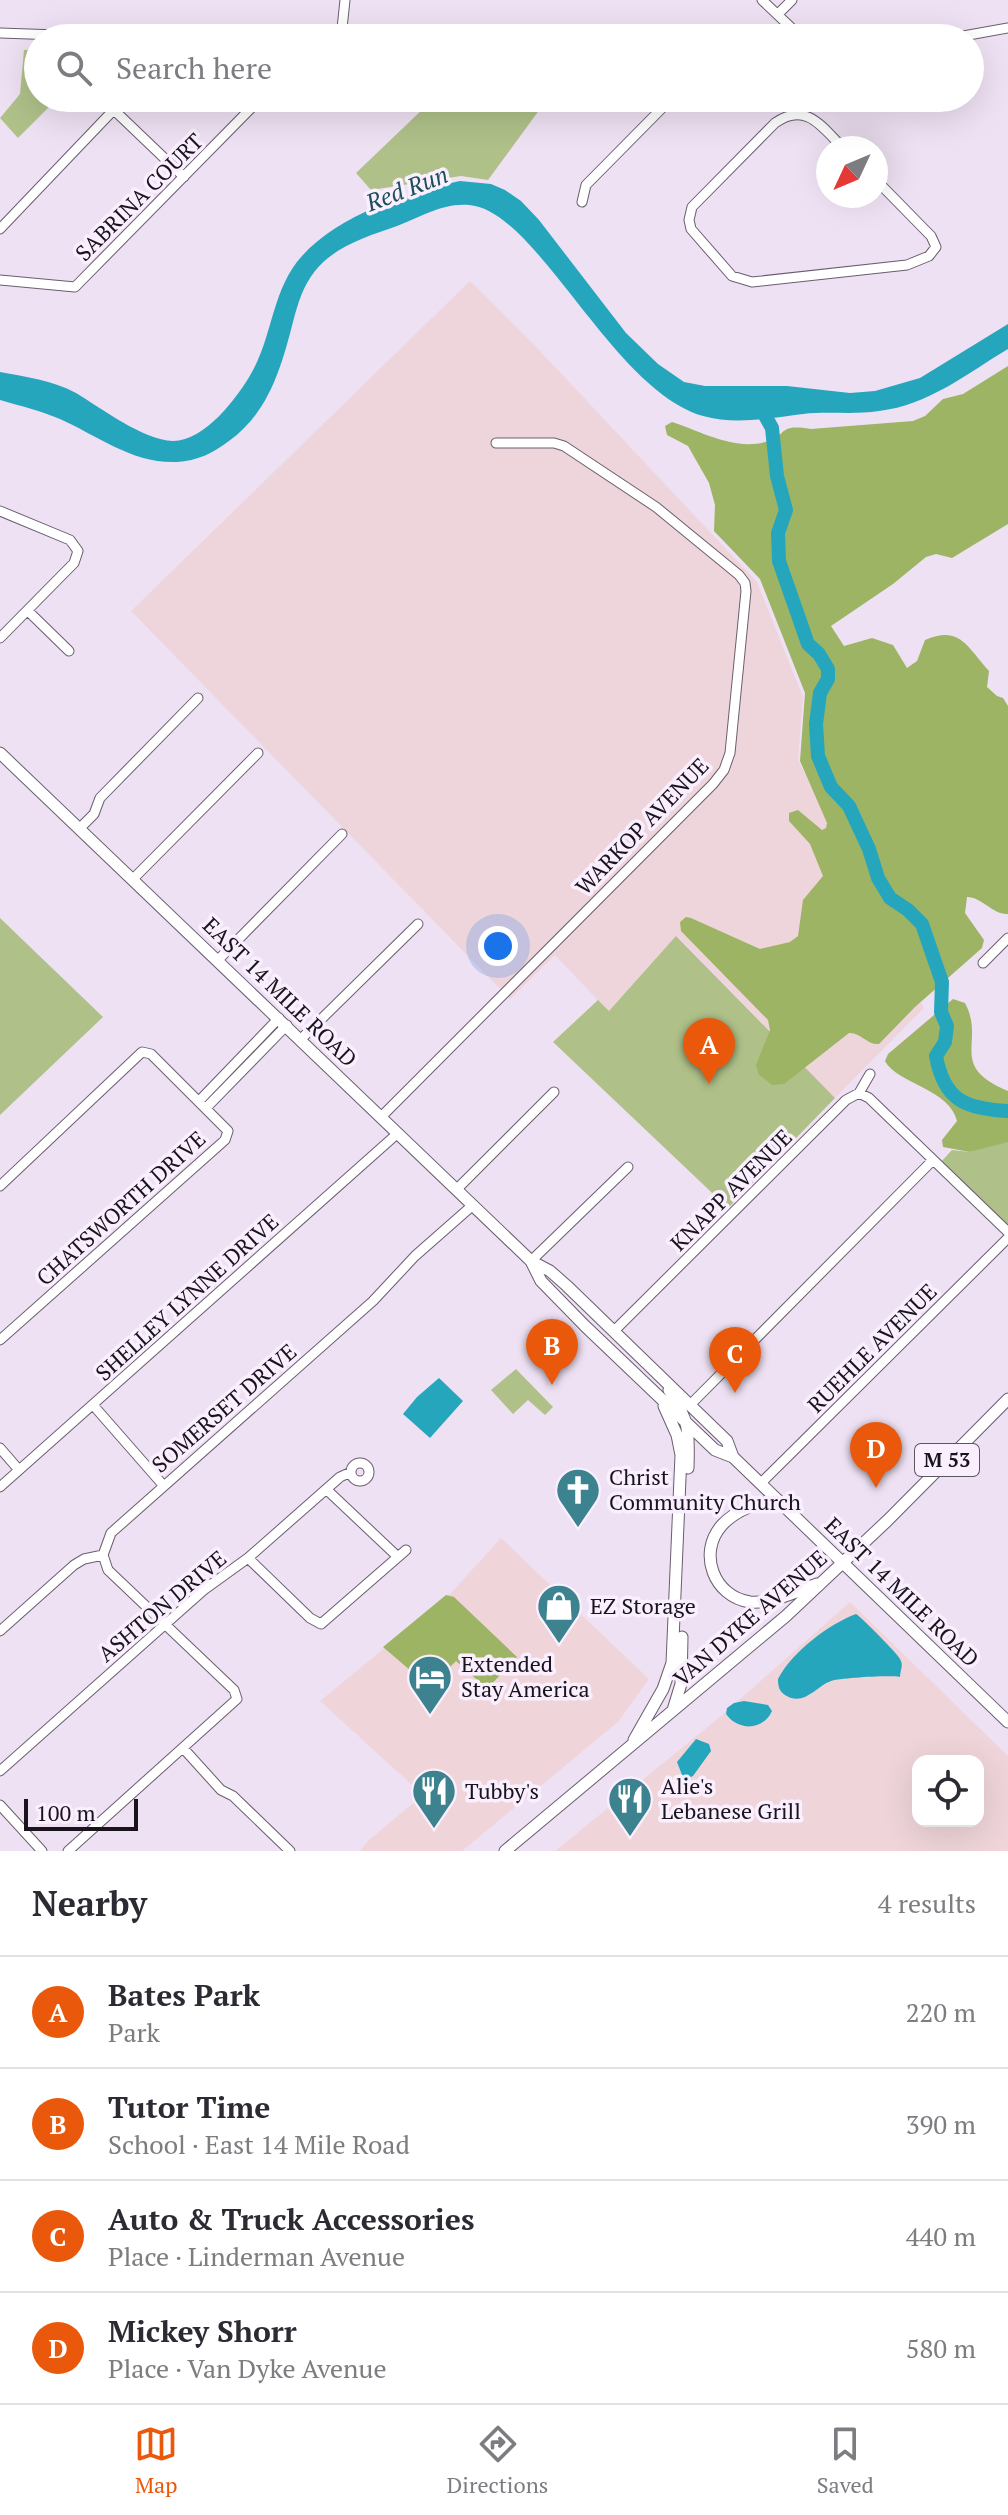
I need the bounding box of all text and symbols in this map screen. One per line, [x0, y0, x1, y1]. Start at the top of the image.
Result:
search box [24, 24, 984, 112]
icon: search [52, 46, 96, 90]
text: Search here [116, 48, 272, 88]
street label: SABRINA COURT [68, 126, 209, 267]
north arrow [816, 136, 888, 208]
water label: Red Run [360, 158, 452, 219]
street label: WARKOP AVENUE [569, 751, 714, 900]
street label: EAST 14 MILE ROAD [197, 911, 364, 1073]
your location [478, 926, 518, 966]
pin: A [683, 1018, 735, 1084]
street label: KNAPP AVENUE [664, 1123, 798, 1257]
street label: CHATSWORTH DRIVE [30, 1124, 211, 1291]
street label: SHELLEY LYNNE DRIVE [89, 1207, 284, 1387]
street label: RUEHLE AVENUE [801, 1277, 943, 1419]
pin: B [526, 1319, 578, 1385]
pin: C [709, 1327, 761, 1393]
street label: SOMERSET DRIVE [145, 1337, 302, 1479]
pin: D [850, 1422, 902, 1488]
road number: M 53 [915, 1444, 979, 1476]
place label: Christ Community Church [609, 1462, 801, 1516]
church icon: Christ Community Church [554, 1466, 602, 1529]
street label: EAST 14 MILE ROAD [819, 1511, 986, 1673]
street label: ASHTON DRIVE [92, 1543, 232, 1668]
street label: VAN DYKE AVENUE [667, 1543, 833, 1692]
shop icon: EZ Storage [535, 1582, 583, 1645]
place label: EZ Storage [590, 1591, 696, 1620]
place label: Extended Stay America [461, 1649, 590, 1703]
hotel icon: Extended Stay America [406, 1653, 454, 1716]
map controls [912, 1755, 984, 1827]
button: locate [912, 1755, 984, 1827]
restaurant icon: Tubby's [410, 1767, 458, 1830]
place label: Alie's Lebanese Grill [661, 1771, 801, 1825]
restaurant icon: Alie's Lebanese Grill [606, 1775, 654, 1838]
place label: Tubby's [465, 1776, 539, 1805]
scale bar [24, 1795, 138, 1831]
text: 100 m [36, 1798, 96, 1827]
text: Nearby [32, 1881, 147, 1926]
text: 4 results [878, 1886, 976, 1920]
text: Bates Park [108, 1975, 260, 2015]
text: A [49, 1995, 67, 2029]
text: 220 m [906, 1995, 976, 2029]
text: Park [108, 2015, 160, 2049]
text: Tutor Time [108, 2087, 270, 2127]
text: B [50, 2107, 66, 2141]
text: 390 m [906, 2107, 976, 2141]
text: School · East 14 Mile Road [108, 2127, 410, 2161]
text: Auto & Truck Accessories [108, 2199, 474, 2239]
text: C [50, 2219, 66, 2253]
text: 440 m [906, 2219, 976, 2253]
text: Place · Linderman Avenue [108, 2239, 405, 2273]
text: Mickey Shorr [108, 2311, 297, 2351]
text: D [48, 2331, 68, 2365]
text: 580 m [906, 2331, 976, 2365]
text: Place · Van Dyke Avenue [108, 2351, 387, 2385]
tab: Map [134, 2422, 178, 2499]
tab: Directions [447, 2422, 548, 2499]
tab: Saved [817, 2422, 874, 2499]

